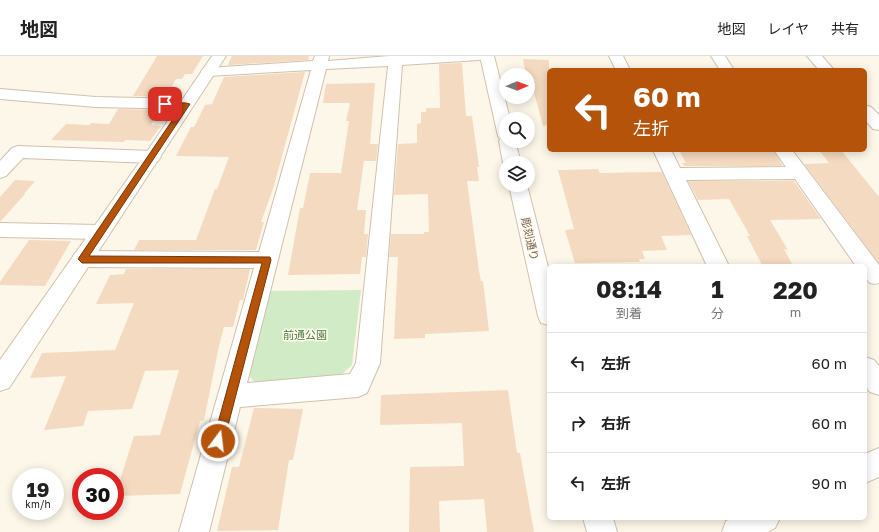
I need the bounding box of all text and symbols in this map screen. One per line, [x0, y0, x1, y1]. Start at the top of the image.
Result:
text: 地図 [20, 17, 58, 40]
text: 地図 [717, 20, 745, 37]
text: レイヤ [767, 20, 809, 37]
text: 共有 [831, 20, 859, 37]
north arrow [499, 68, 535, 104]
map controls [499, 68, 535, 192]
text: 60 m [633, 80, 700, 113]
icon: left [567, 84, 619, 136]
pin [148, 87, 182, 121]
icon: arrive [154, 93, 176, 115]
button: search [499, 112, 535, 148]
text: 左折 [633, 117, 669, 139]
button: layers [499, 156, 535, 192]
street label: 彫刻通り [519, 216, 542, 262]
text: 08:14 [596, 274, 662, 303]
text: 1 [711, 274, 724, 303]
text: 220 [773, 275, 818, 304]
text: m [790, 304, 801, 320]
text: 到着 [616, 305, 642, 321]
text: 分 [711, 305, 724, 321]
park label: 前通公園 [283, 328, 327, 341]
icon: left [567, 352, 589, 374]
text: 左折 [601, 354, 631, 372]
text: 60 m [812, 354, 847, 372]
icon: right [567, 412, 589, 434]
text: 右折 [601, 414, 631, 432]
text: 60 m [812, 414, 847, 432]
position arrow [197, 420, 239, 462]
speed limit sign: 30 [72, 468, 124, 520]
icon: left [567, 472, 589, 494]
text: 左折 [601, 474, 631, 492]
text: 90 m [812, 474, 847, 492]
text: 19 [26, 477, 49, 501]
text: km/h [25, 498, 51, 510]

